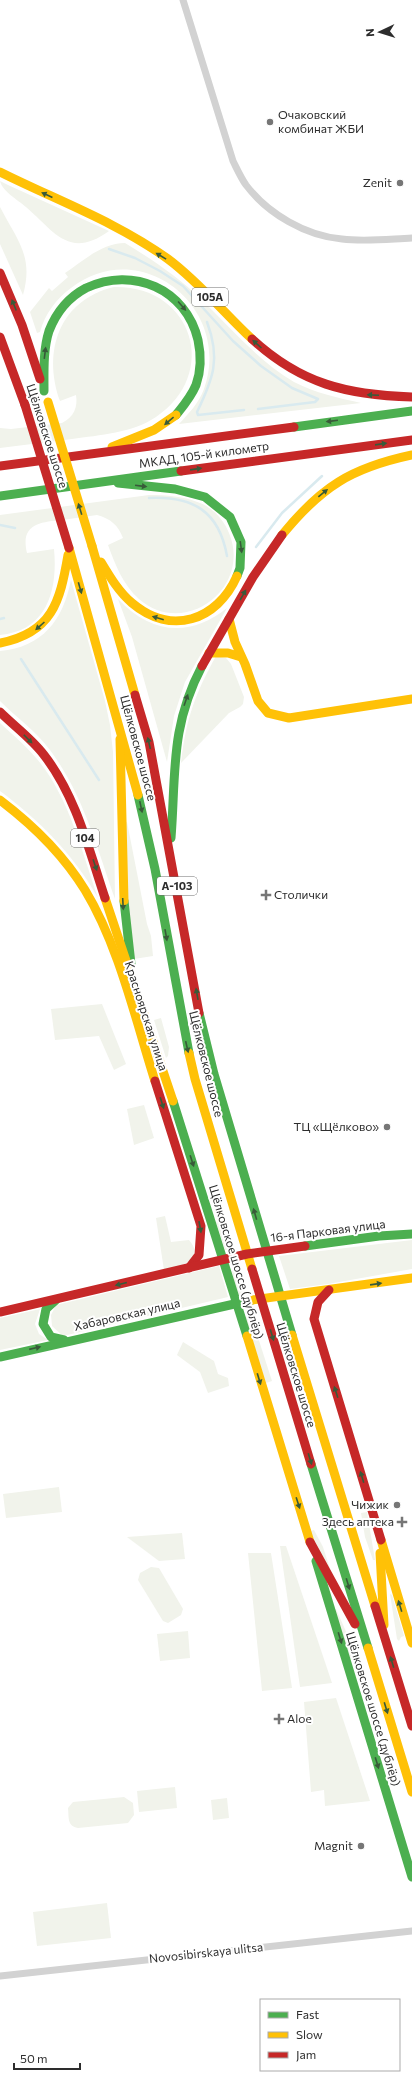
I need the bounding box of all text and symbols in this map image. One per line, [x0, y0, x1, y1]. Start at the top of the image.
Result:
north arrow [360, 12, 400, 52]
text: N [363, 28, 376, 37]
place label: Очаковский комбинат ЖБИ [278, 107, 364, 135]
marker: Очаковский комбинат ЖБИ [265, 117, 275, 127]
place label: Zenit [363, 175, 392, 189]
marker: Zenit [395, 178, 405, 188]
one-way arrow [41, 192, 52, 198]
one-way arrow [155, 252, 167, 259]
road number: 105A [192, 288, 228, 306]
one-way arrow [10, 298, 16, 310]
one-way arrow [177, 301, 186, 312]
one-way arrow [252, 339, 262, 348]
one-way arrow [41, 346, 48, 359]
street label: Щёлковское шоссе [24, 382, 71, 490]
one-way arrow [367, 392, 379, 399]
one-way arrow [163, 417, 174, 426]
one-way arrow [326, 418, 338, 425]
street label: МКАД, 105-й километр [138, 438, 270, 470]
one-way arrow [374, 441, 387, 447]
one-way arrow [190, 466, 202, 472]
one-way arrow [135, 482, 147, 489]
one-way arrow [317, 489, 328, 498]
one-way arrow [77, 502, 83, 514]
one-way arrow [238, 541, 244, 553]
one-way arrow [77, 582, 83, 594]
one-way arrow [239, 590, 247, 600]
one-way arrow [152, 615, 164, 621]
one-way arrow [35, 621, 46, 630]
street label: Щёлковское шоссе [118, 693, 160, 802]
one-way arrow [184, 694, 190, 706]
one-way arrow [23, 734, 33, 744]
one-way arrow [146, 736, 152, 748]
one-way arrow [139, 801, 145, 813]
road number: 104 [71, 829, 99, 847]
one-way arrow [92, 859, 98, 871]
road number: А-103 [157, 877, 197, 895]
place label: Столички [274, 887, 328, 901]
marker: Столички [261, 890, 271, 900]
one-way arrow [120, 898, 126, 911]
one-way arrow [163, 929, 169, 941]
street label: Красноярская улица [123, 959, 171, 1072]
one-way arrow [193, 987, 199, 1000]
street label: Щёлковское шоссе [187, 1009, 227, 1118]
one-way arrow [185, 1041, 191, 1053]
one-way arrow [159, 1098, 165, 1110]
place label: ТЦ «Щёлково» [294, 1119, 379, 1133]
marker: ТЦ «Щёлково» [382, 1122, 392, 1132]
one-way arrow [189, 1156, 195, 1168]
street label: Щёлковское шоссе (дублёр) [207, 1183, 267, 1341]
one-way arrow [252, 1207, 258, 1219]
street label: 16-я Парковая улица [270, 1216, 386, 1244]
one-way arrow [198, 1221, 204, 1234]
one-way arrow [370, 1280, 382, 1287]
one-way arrow [115, 1281, 127, 1287]
street label: Хабаровская улица [72, 1295, 181, 1333]
street label: Щёлковское шоссе [274, 1321, 320, 1429]
one-way arrow [269, 1329, 275, 1341]
one-way arrow [29, 1345, 41, 1351]
one-way arrow [256, 1373, 262, 1385]
one-way arrow [333, 1386, 339, 1398]
one-way arrow [307, 1454, 313, 1466]
one-way arrow [359, 1471, 365, 1483]
place label: Чижик [351, 1497, 390, 1511]
one-way arrow [295, 1498, 301, 1510]
marker: Чижик [392, 1500, 402, 1510]
place label: Здесь аптека [322, 1514, 394, 1528]
marker: Здесь аптека [397, 1517, 407, 1527]
one-way arrow [345, 1578, 351, 1590]
one-way arrow [397, 1600, 403, 1612]
street label: Щёлковское шоссе (дублёр) [344, 1630, 404, 1788]
one-way arrow [337, 1633, 343, 1645]
one-way arrow [389, 1656, 395, 1668]
one-way arrow [383, 1702, 389, 1714]
place label: Aloe [287, 1711, 312, 1725]
marker: Aloe [274, 1714, 284, 1724]
one-way arrow [374, 1757, 380, 1769]
place label: Magnit [314, 1838, 353, 1852]
marker: Magnit [356, 1841, 366, 1851]
street label: Novosibirskaya ulitsa [148, 1939, 264, 1965]
legend [260, 1999, 400, 2071]
text: Fast [296, 2007, 319, 2021]
text: Slow [296, 2027, 323, 2041]
scale bar [14, 2045, 80, 2071]
text: Jam [296, 2047, 316, 2062]
text: 50 m [20, 2051, 48, 2065]

